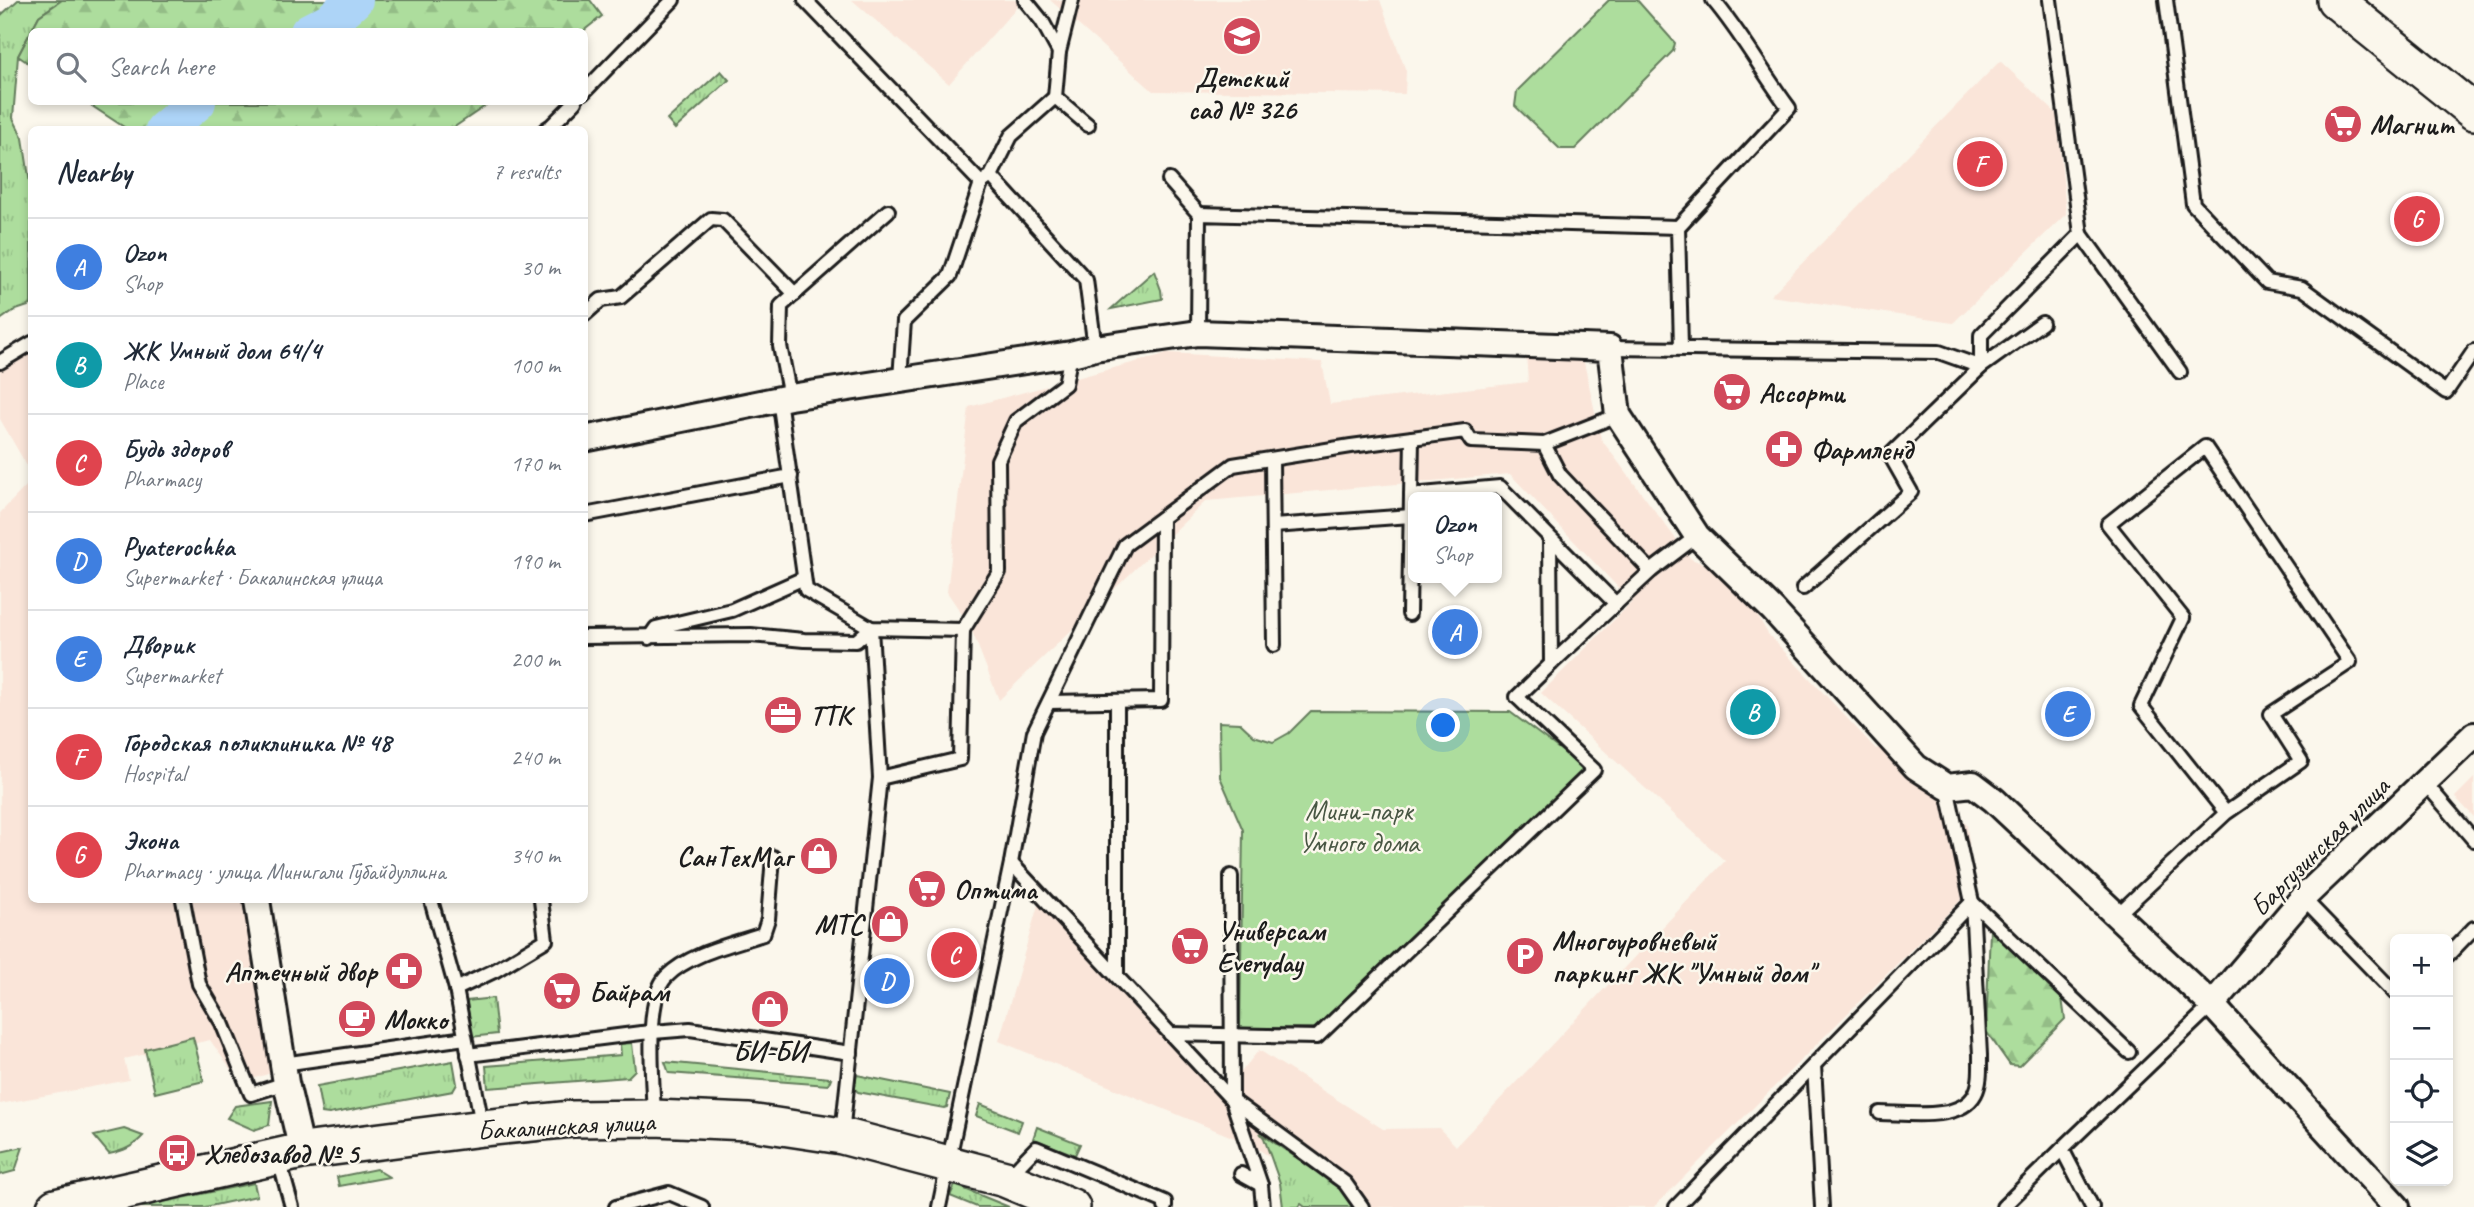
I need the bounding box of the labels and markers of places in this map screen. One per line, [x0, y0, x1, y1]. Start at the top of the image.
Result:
school or university icon: Детский сад № 326 [1221, 15, 1263, 57]
place label: Детский сад № 326 [1188, 60, 1298, 127]
supermarket icon: Магнит [2322, 103, 2364, 145]
place label: Магнит [2370, 107, 2456, 142]
pin: F [1957, 138, 2003, 190]
pin: G [2394, 193, 2440, 245]
supermarket icon: Ассорти [1711, 371, 1753, 413]
place label: Ассорти [1759, 375, 1846, 410]
pharmacy icon: Фармленд [1763, 428, 1805, 470]
place label: Фармленд [1811, 432, 1916, 467]
pin: A [1432, 606, 1478, 658]
pin: B [1730, 686, 1776, 738]
pin: E [2045, 688, 2091, 740]
office icon: ТТК [762, 694, 804, 736]
place label: ТТК [810, 698, 856, 733]
shop icon: СанТехМаг [798, 835, 840, 877]
place label: СанТехМаг [677, 839, 795, 874]
supermarket icon: Оптима [906, 868, 948, 910]
place label: Оптима [954, 872, 1038, 907]
shop icon: МТС [869, 903, 911, 945]
place label: МТС [815, 907, 866, 942]
place label: Универсам Everyday [1217, 913, 1327, 981]
place label: Многоуровневый паркинг ЖК "Умный дом" [1552, 923, 1820, 990]
supermarket icon: Универсам Everyday [1169, 925, 1211, 967]
pin: C [931, 929, 977, 981]
parking icon: Многоуровневый паркинг ЖК "Умный дом" [1504, 935, 1546, 977]
pharmacy icon: Аптечный двор [383, 950, 425, 992]
place label: Аптечный двор [225, 954, 379, 989]
pin: D [864, 955, 910, 1007]
supermarket icon: Байрам [541, 970, 583, 1012]
place label: Байрам [589, 974, 671, 1009]
shop icon: БИ-БИ [749, 988, 791, 1030]
cafe icon: Мокко [336, 998, 378, 1040]
place label: Мокко [384, 1002, 450, 1037]
place label: БИ-БИ [733, 1033, 812, 1068]
bus stop icon: Хлебозавод № 5 [156, 1132, 198, 1174]
place label: Хлебозавод № 5 [204, 1136, 361, 1171]

